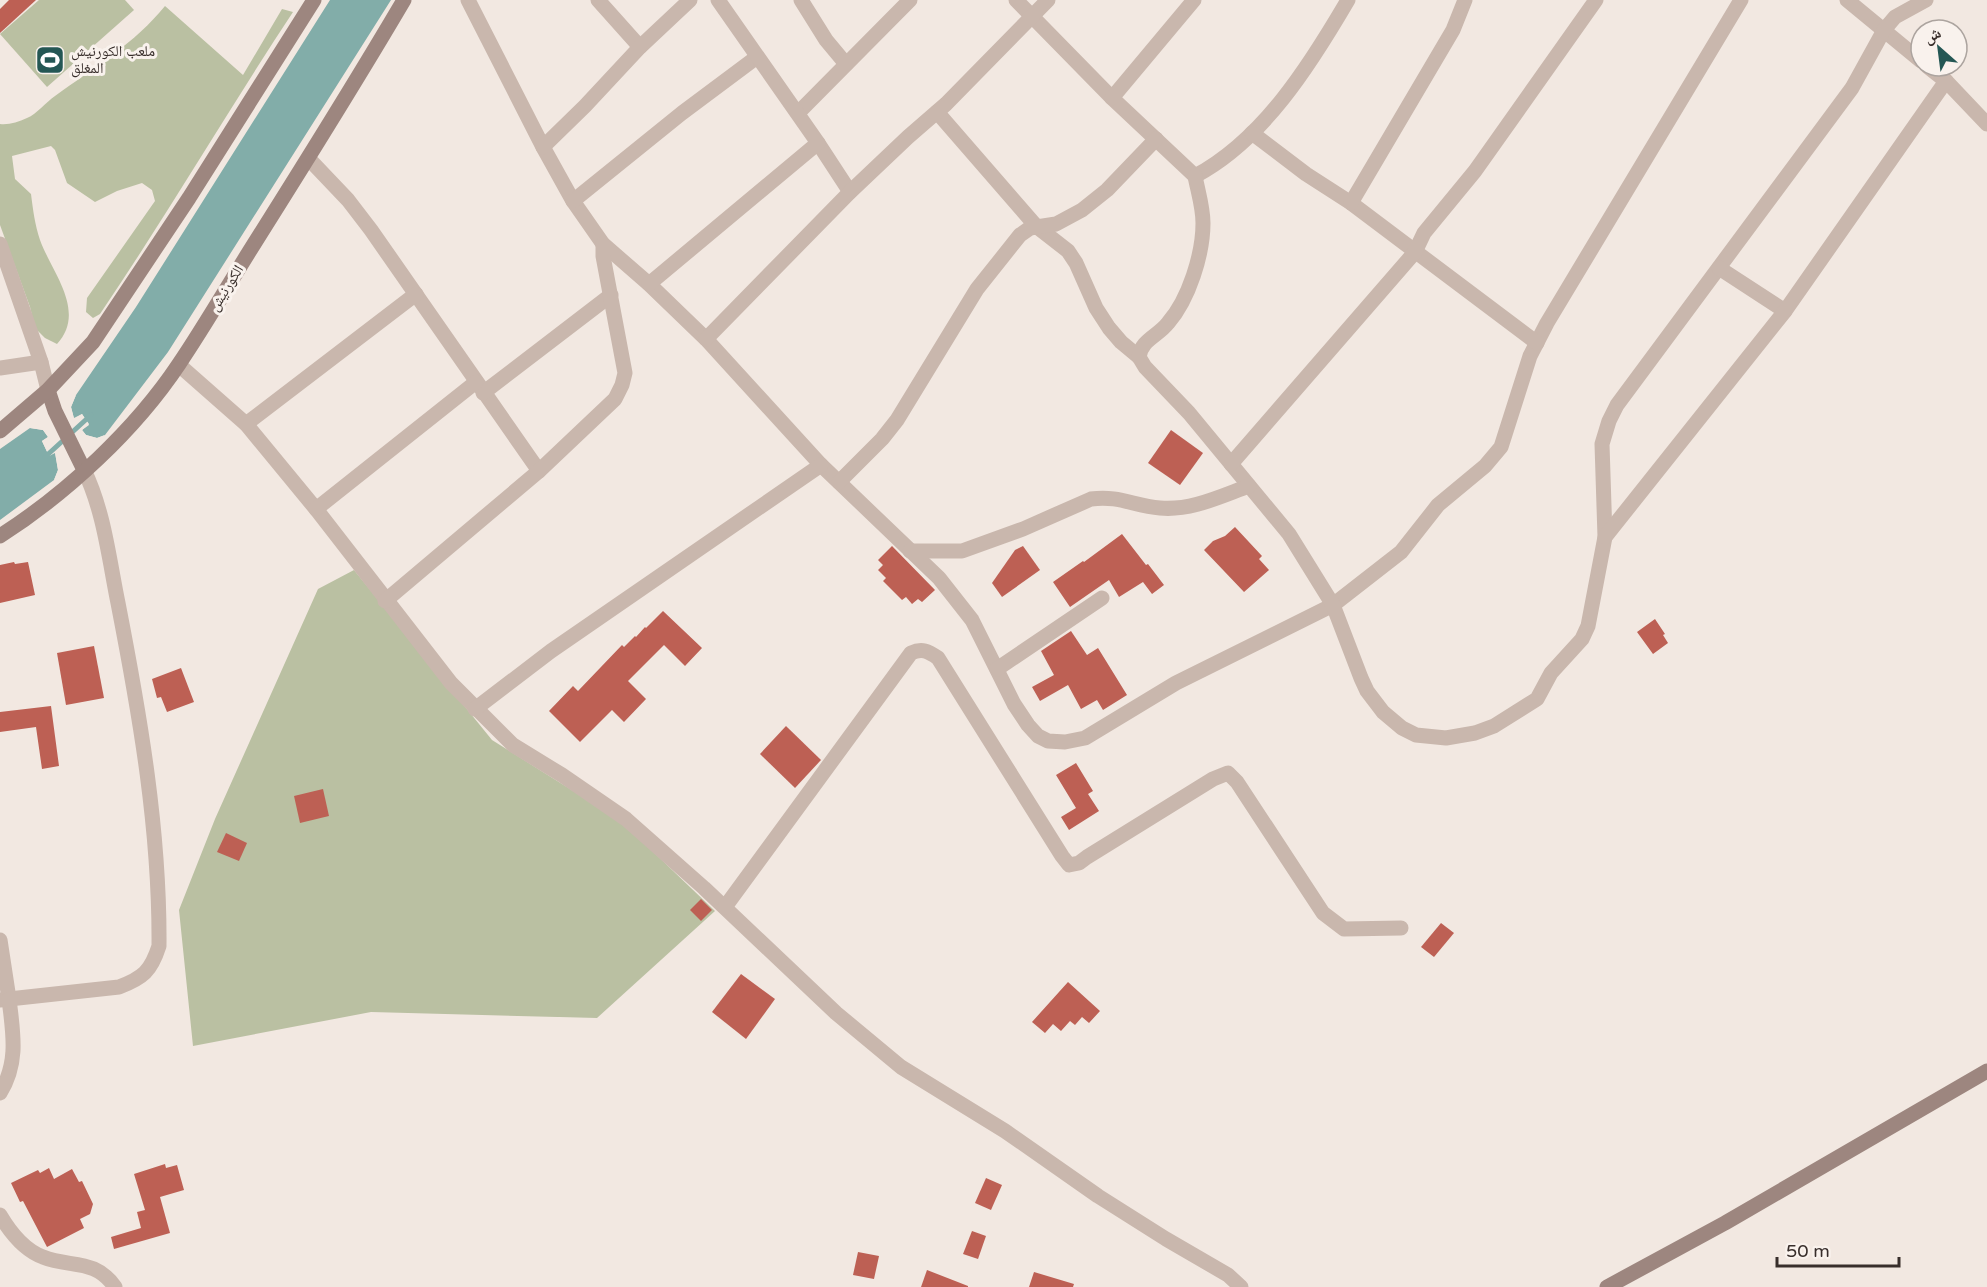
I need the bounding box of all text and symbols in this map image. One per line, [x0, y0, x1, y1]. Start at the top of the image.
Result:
north arrow [1909, 18, 1969, 78]
text: ش [1920, 23, 1945, 48]
place label: ملعب الكورنيش المغلق [71, 42, 155, 78]
sports icon: ملعب الكورنيش المغلق [34, 44, 66, 76]
street label: الكورنيش [205, 262, 248, 315]
scale bar [1777, 1230, 1898, 1268]
text: 50 m [1786, 1240, 1830, 1262]

